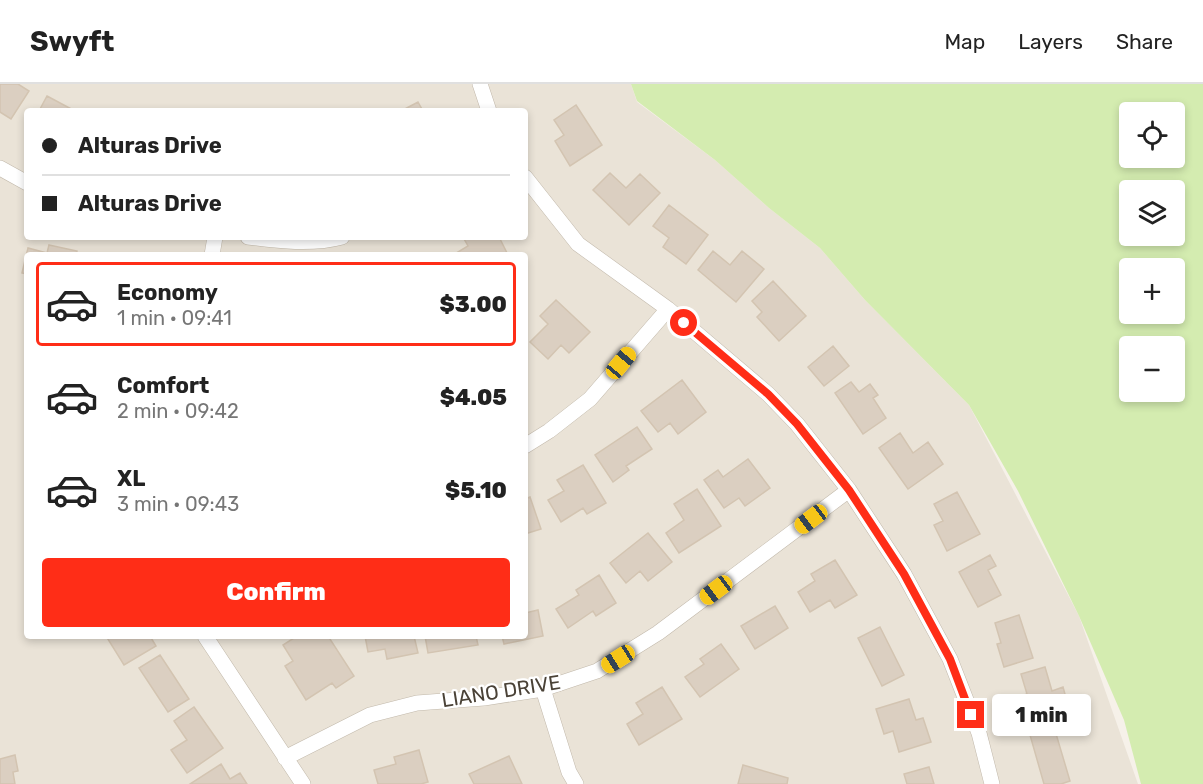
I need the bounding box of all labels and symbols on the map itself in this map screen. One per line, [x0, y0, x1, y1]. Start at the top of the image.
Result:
route start [670, 309, 697, 336]
car [603, 343, 639, 383]
car [791, 501, 831, 537]
car [696, 572, 736, 608]
car [598, 642, 638, 676]
street label: LIANO DRIVE [440, 670, 562, 712]
callout: 1 min [992, 694, 1091, 736]
route end [957, 701, 984, 728]

